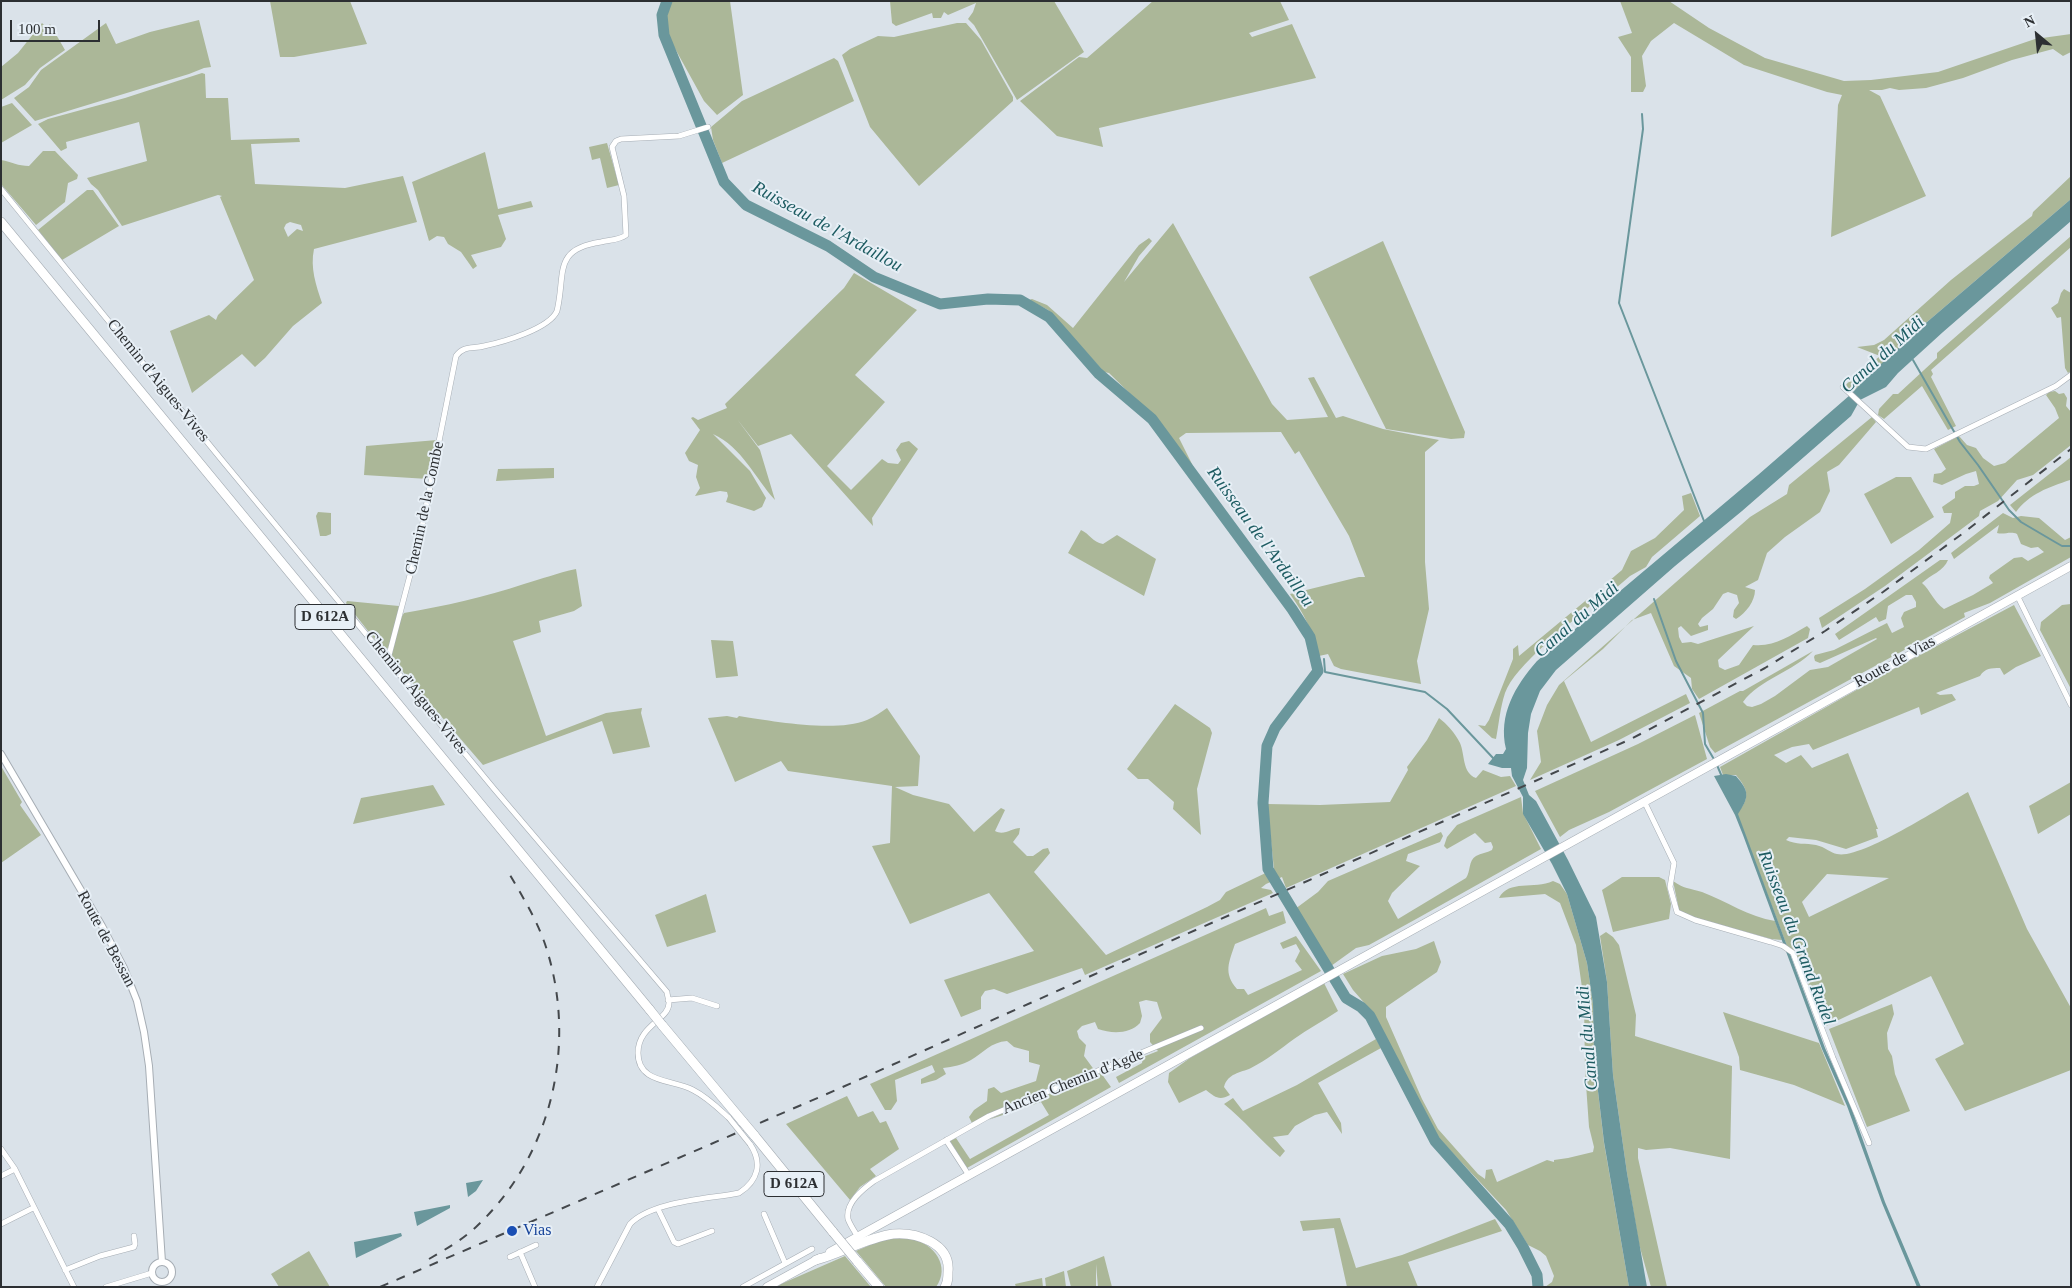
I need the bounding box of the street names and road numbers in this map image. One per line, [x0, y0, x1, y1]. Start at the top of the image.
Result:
street label: Chemin d'Aigues-Vives [103, 316, 213, 446]
street label: Chemin de la Combe [402, 440, 448, 576]
road number: D 612A [295, 604, 355, 630]
street label: Chemin d'Aigues-Vives [361, 628, 471, 758]
street label: Route de Vias [1851, 632, 1939, 692]
street label: Route de Bessan [72, 887, 140, 991]
street label: Ancien Chemin d'Agde [1000, 1045, 1146, 1119]
road number: D 612A [764, 1172, 824, 1196]

